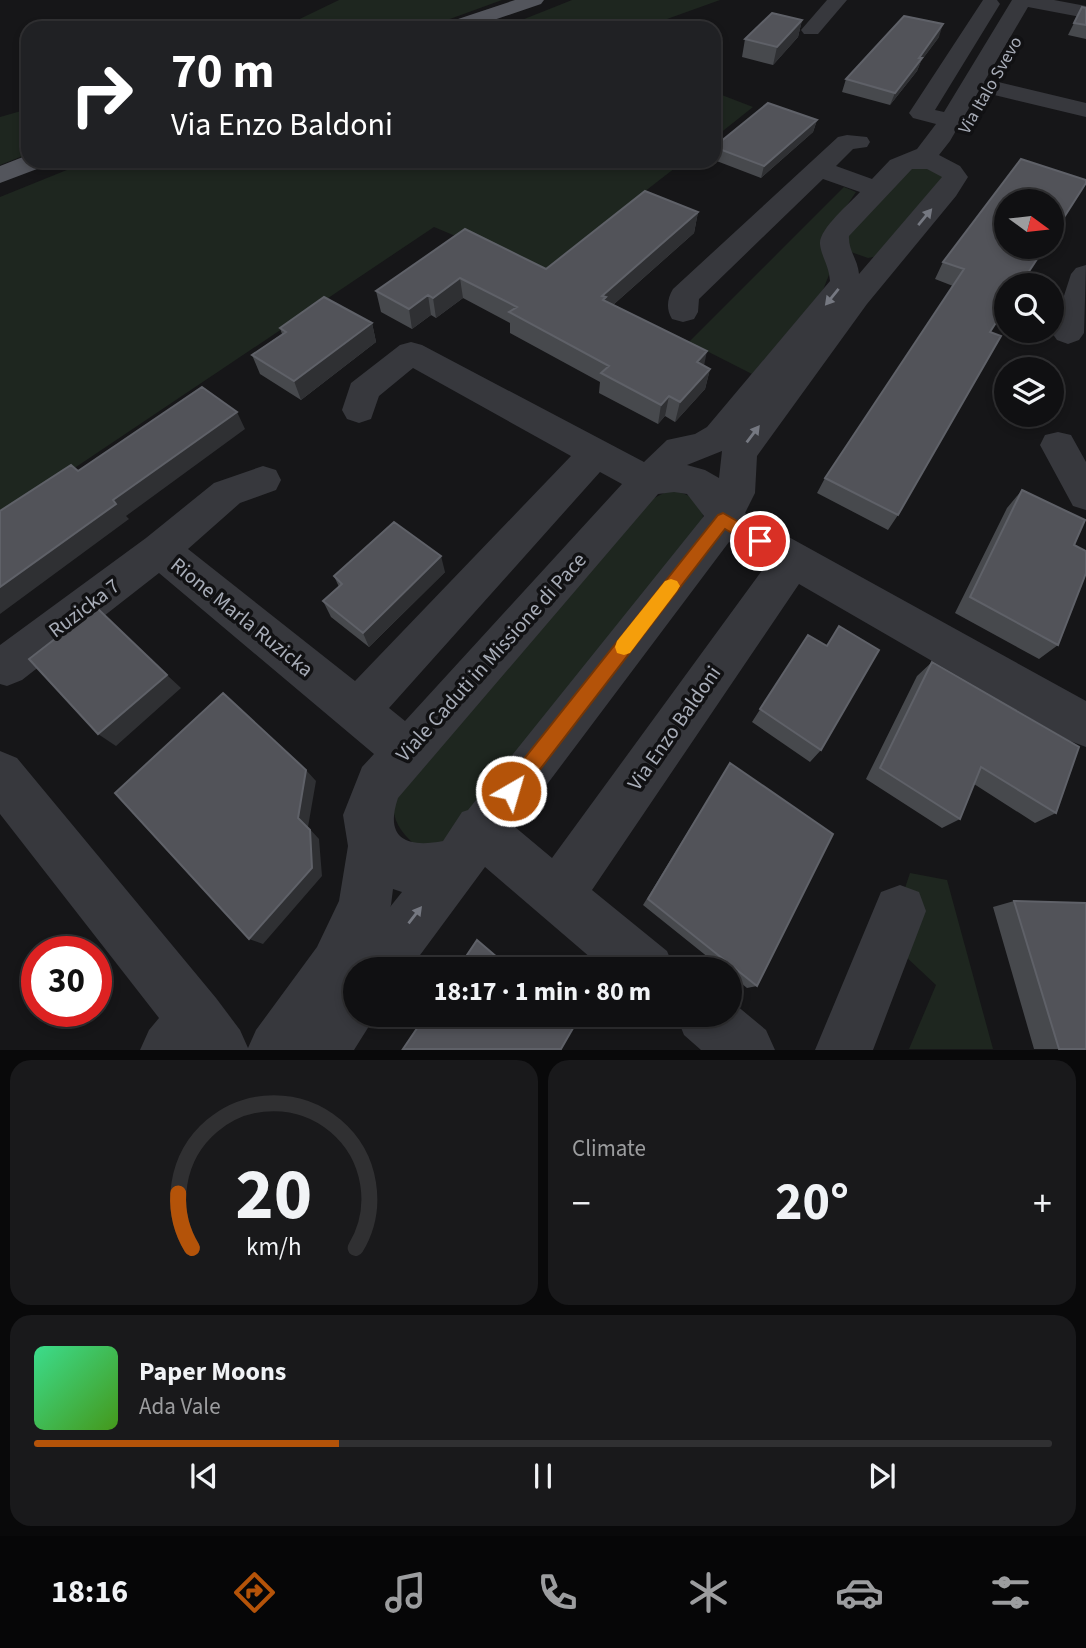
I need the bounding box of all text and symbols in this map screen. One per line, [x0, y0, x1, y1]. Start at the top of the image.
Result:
street label: Via Italo Svevo [952, 32, 1028, 139]
text: 70 m [171, 37, 275, 107]
icon: right [56, 49, 147, 140]
text: Via Enzo Baldoni [171, 102, 393, 148]
north arrow [994, 189, 1064, 259]
map controls [994, 189, 1064, 427]
one-way arrow [917, 208, 932, 225]
button: search [994, 273, 1064, 343]
one-way arrow [825, 287, 840, 305]
button: layers [994, 357, 1064, 427]
one-way arrow [746, 425, 761, 443]
pin [730, 511, 790, 571]
icon: arrive [741, 522, 779, 560]
street label: Viale Caduti in Missione di Pace [389, 546, 593, 768]
street label: Rione Marla Ruzicka [164, 550, 320, 684]
street label: Ruzicka 7 [42, 571, 126, 645]
street label: Via Enzo Baldoni [620, 660, 728, 796]
position arrow [474, 754, 548, 828]
one-way arrow [408, 906, 423, 924]
speed limit sign: 30 [21, 936, 112, 1027]
text: 18:17 · 1 min · 80 m [434, 973, 651, 1010]
text: Climate [572, 1132, 646, 1165]
text: 20 [236, 1144, 312, 1248]
text: 20° [775, 1166, 849, 1240]
text: − [572, 1177, 591, 1231]
text: + [1033, 1177, 1052, 1231]
text: km/h [246, 1229, 302, 1265]
text: Paper Moons [139, 1353, 286, 1390]
text: Ada Vale [139, 1390, 221, 1423]
icon: previous [185, 1457, 223, 1495]
icon: pause [524, 1457, 562, 1495]
icon: next [863, 1457, 901, 1495]
icon: directions [230, 1568, 279, 1617]
icon: music [381, 1568, 430, 1617]
icon: phone [533, 1568, 582, 1617]
icon: climate [684, 1568, 733, 1617]
icon: car [835, 1568, 884, 1617]
icon: filters [986, 1568, 1035, 1617]
text: 18:16 [51, 1569, 128, 1615]

